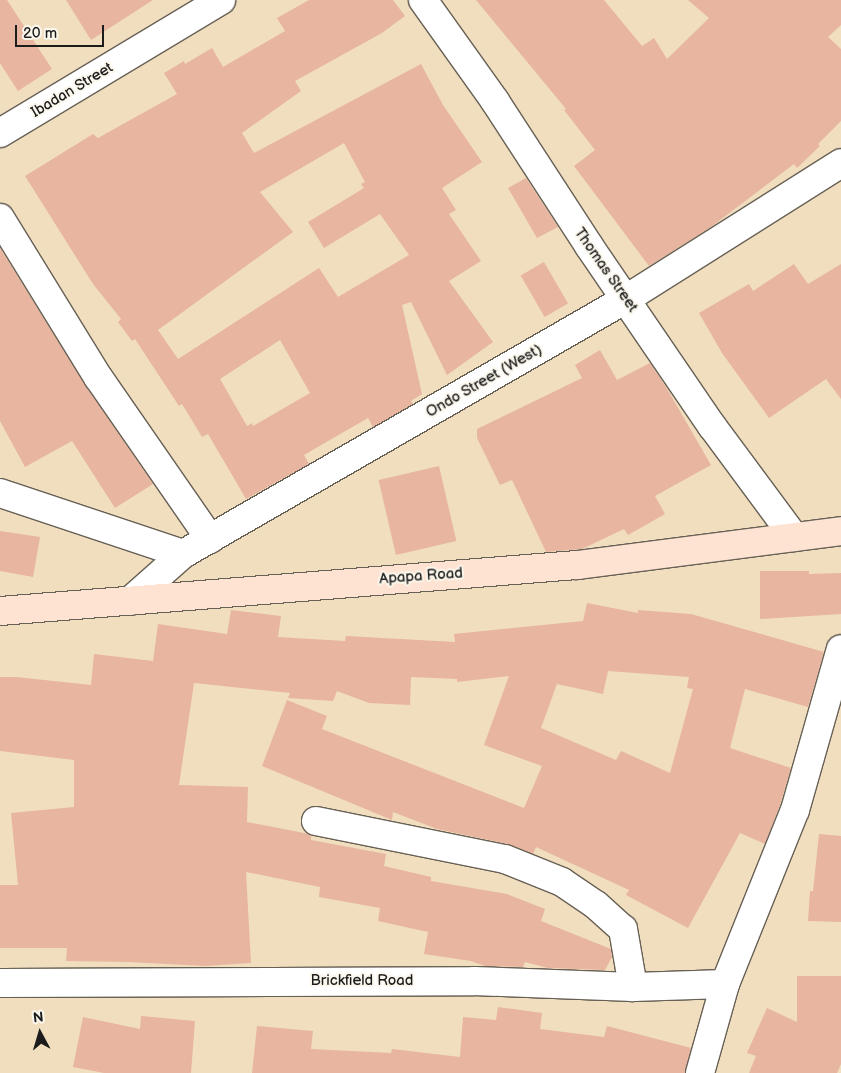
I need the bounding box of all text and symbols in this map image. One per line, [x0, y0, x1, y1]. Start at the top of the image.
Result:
scale bar [18, 15, 106, 47]
text: 20 m [23, 24, 57, 43]
street label: Ibadan Street [28, 58, 116, 122]
street label: Thomas Street [570, 224, 642, 316]
street label: Ondo Street (West) [423, 340, 545, 422]
street label: Apapa Road [379, 564, 463, 588]
street label: Brickfield Road [311, 972, 413, 990]
north arrow [15, 1008, 65, 1058]
text: N [32, 1009, 44, 1027]

